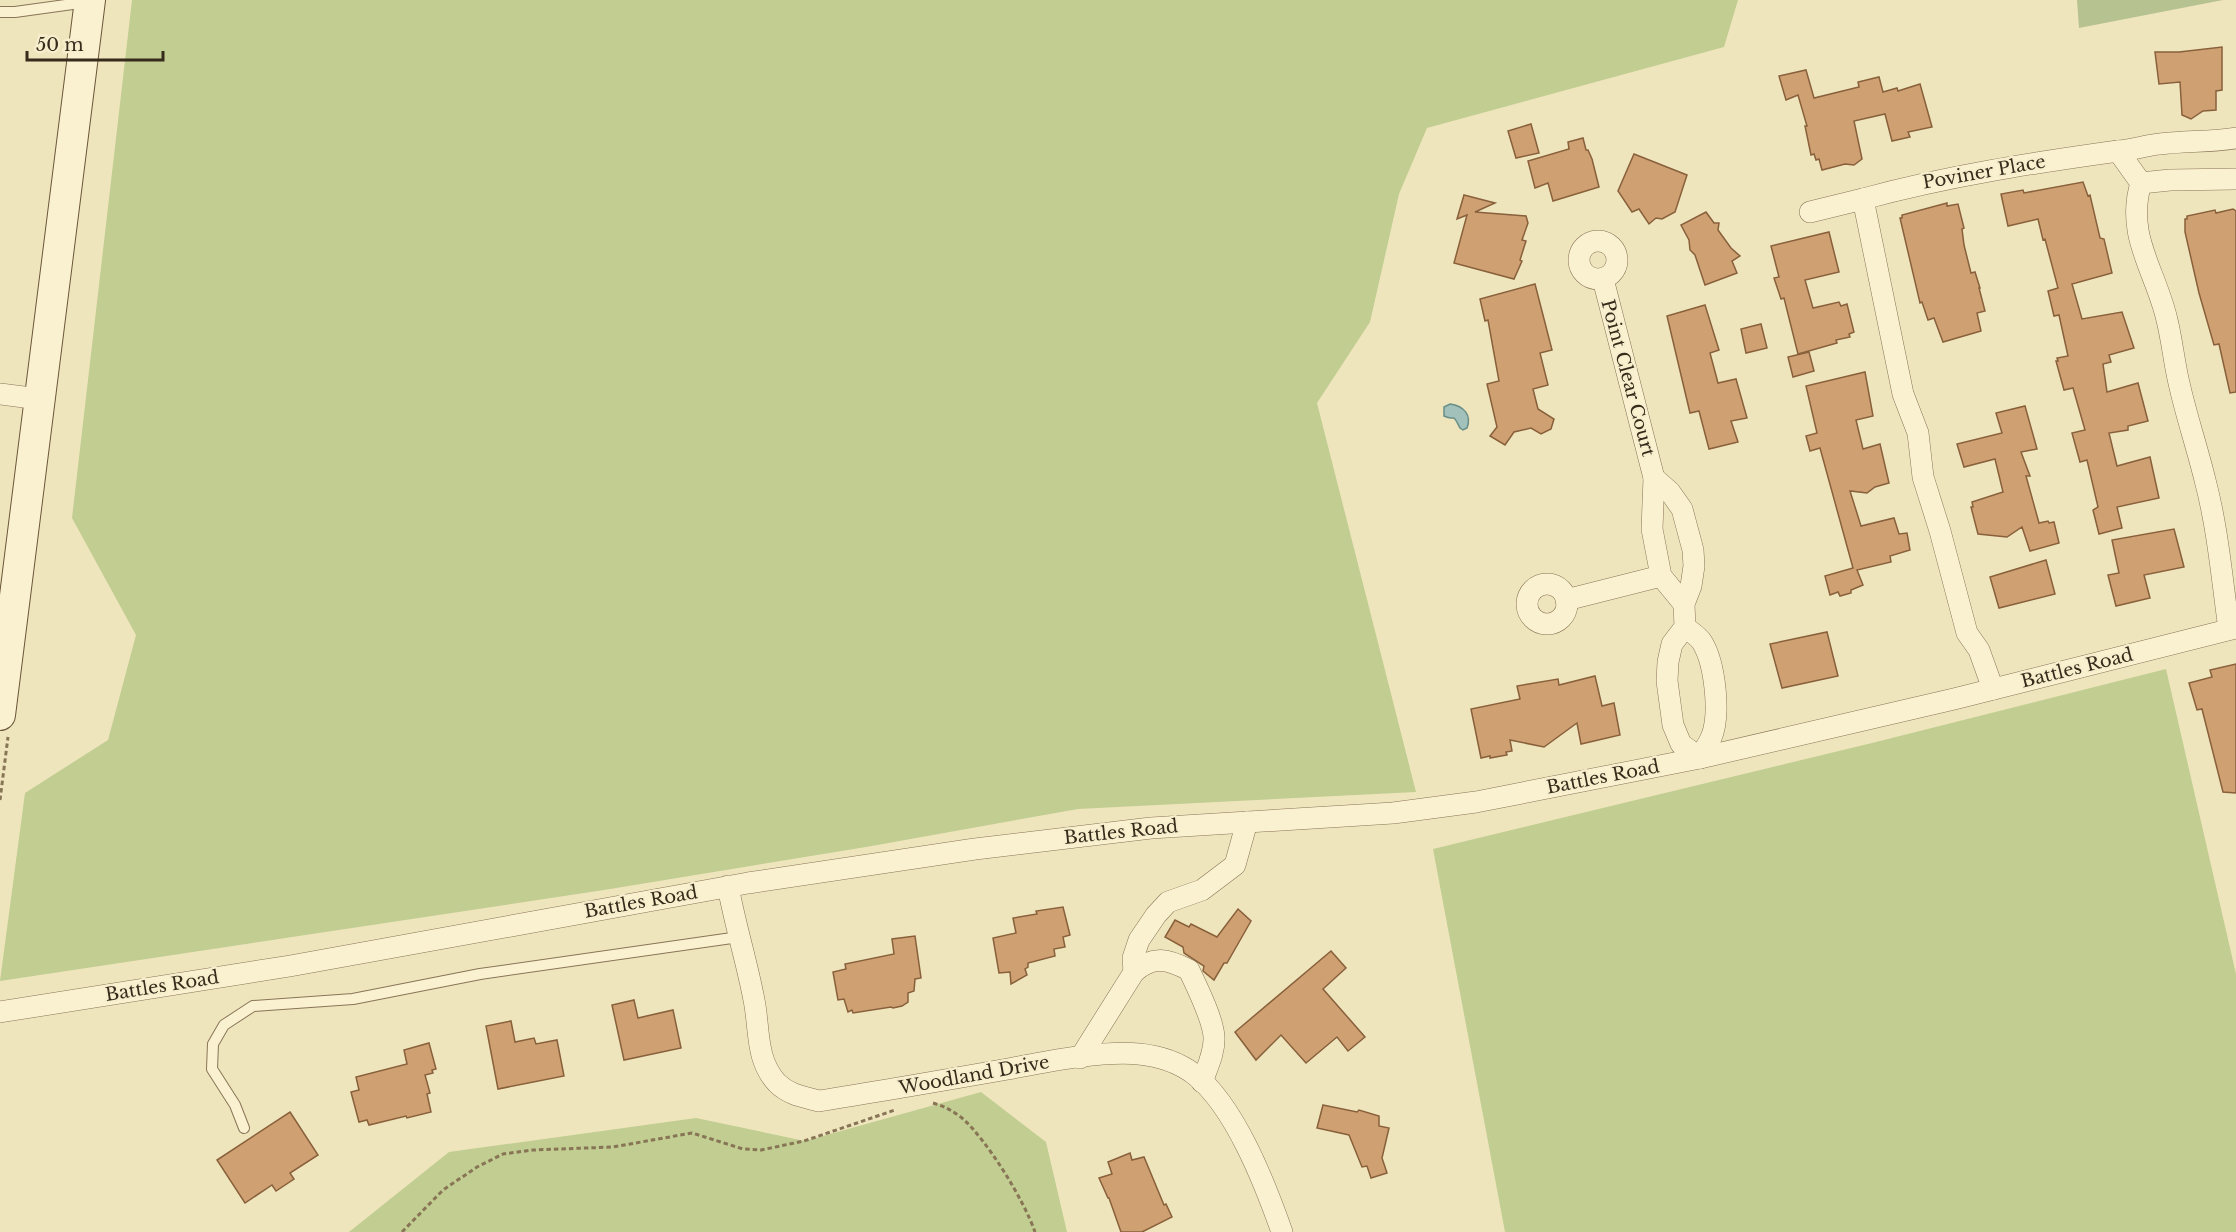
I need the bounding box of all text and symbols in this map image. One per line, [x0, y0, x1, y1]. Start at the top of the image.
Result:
scale bar [27, 24, 164, 62]
text: 50 m [36, 34, 84, 56]
street label: Poviner Place [1921, 150, 2047, 194]
street label: Point Clear Court [1596, 297, 1660, 459]
street label: Battles Road [2019, 643, 2135, 693]
street label: Battles Road [1545, 755, 1661, 799]
street label: Battles Road [1063, 815, 1179, 849]
street label: Battles Road [583, 881, 699, 923]
street label: Battles Road [104, 966, 220, 1006]
street label: Woodland Drive [896, 1051, 1051, 1099]

